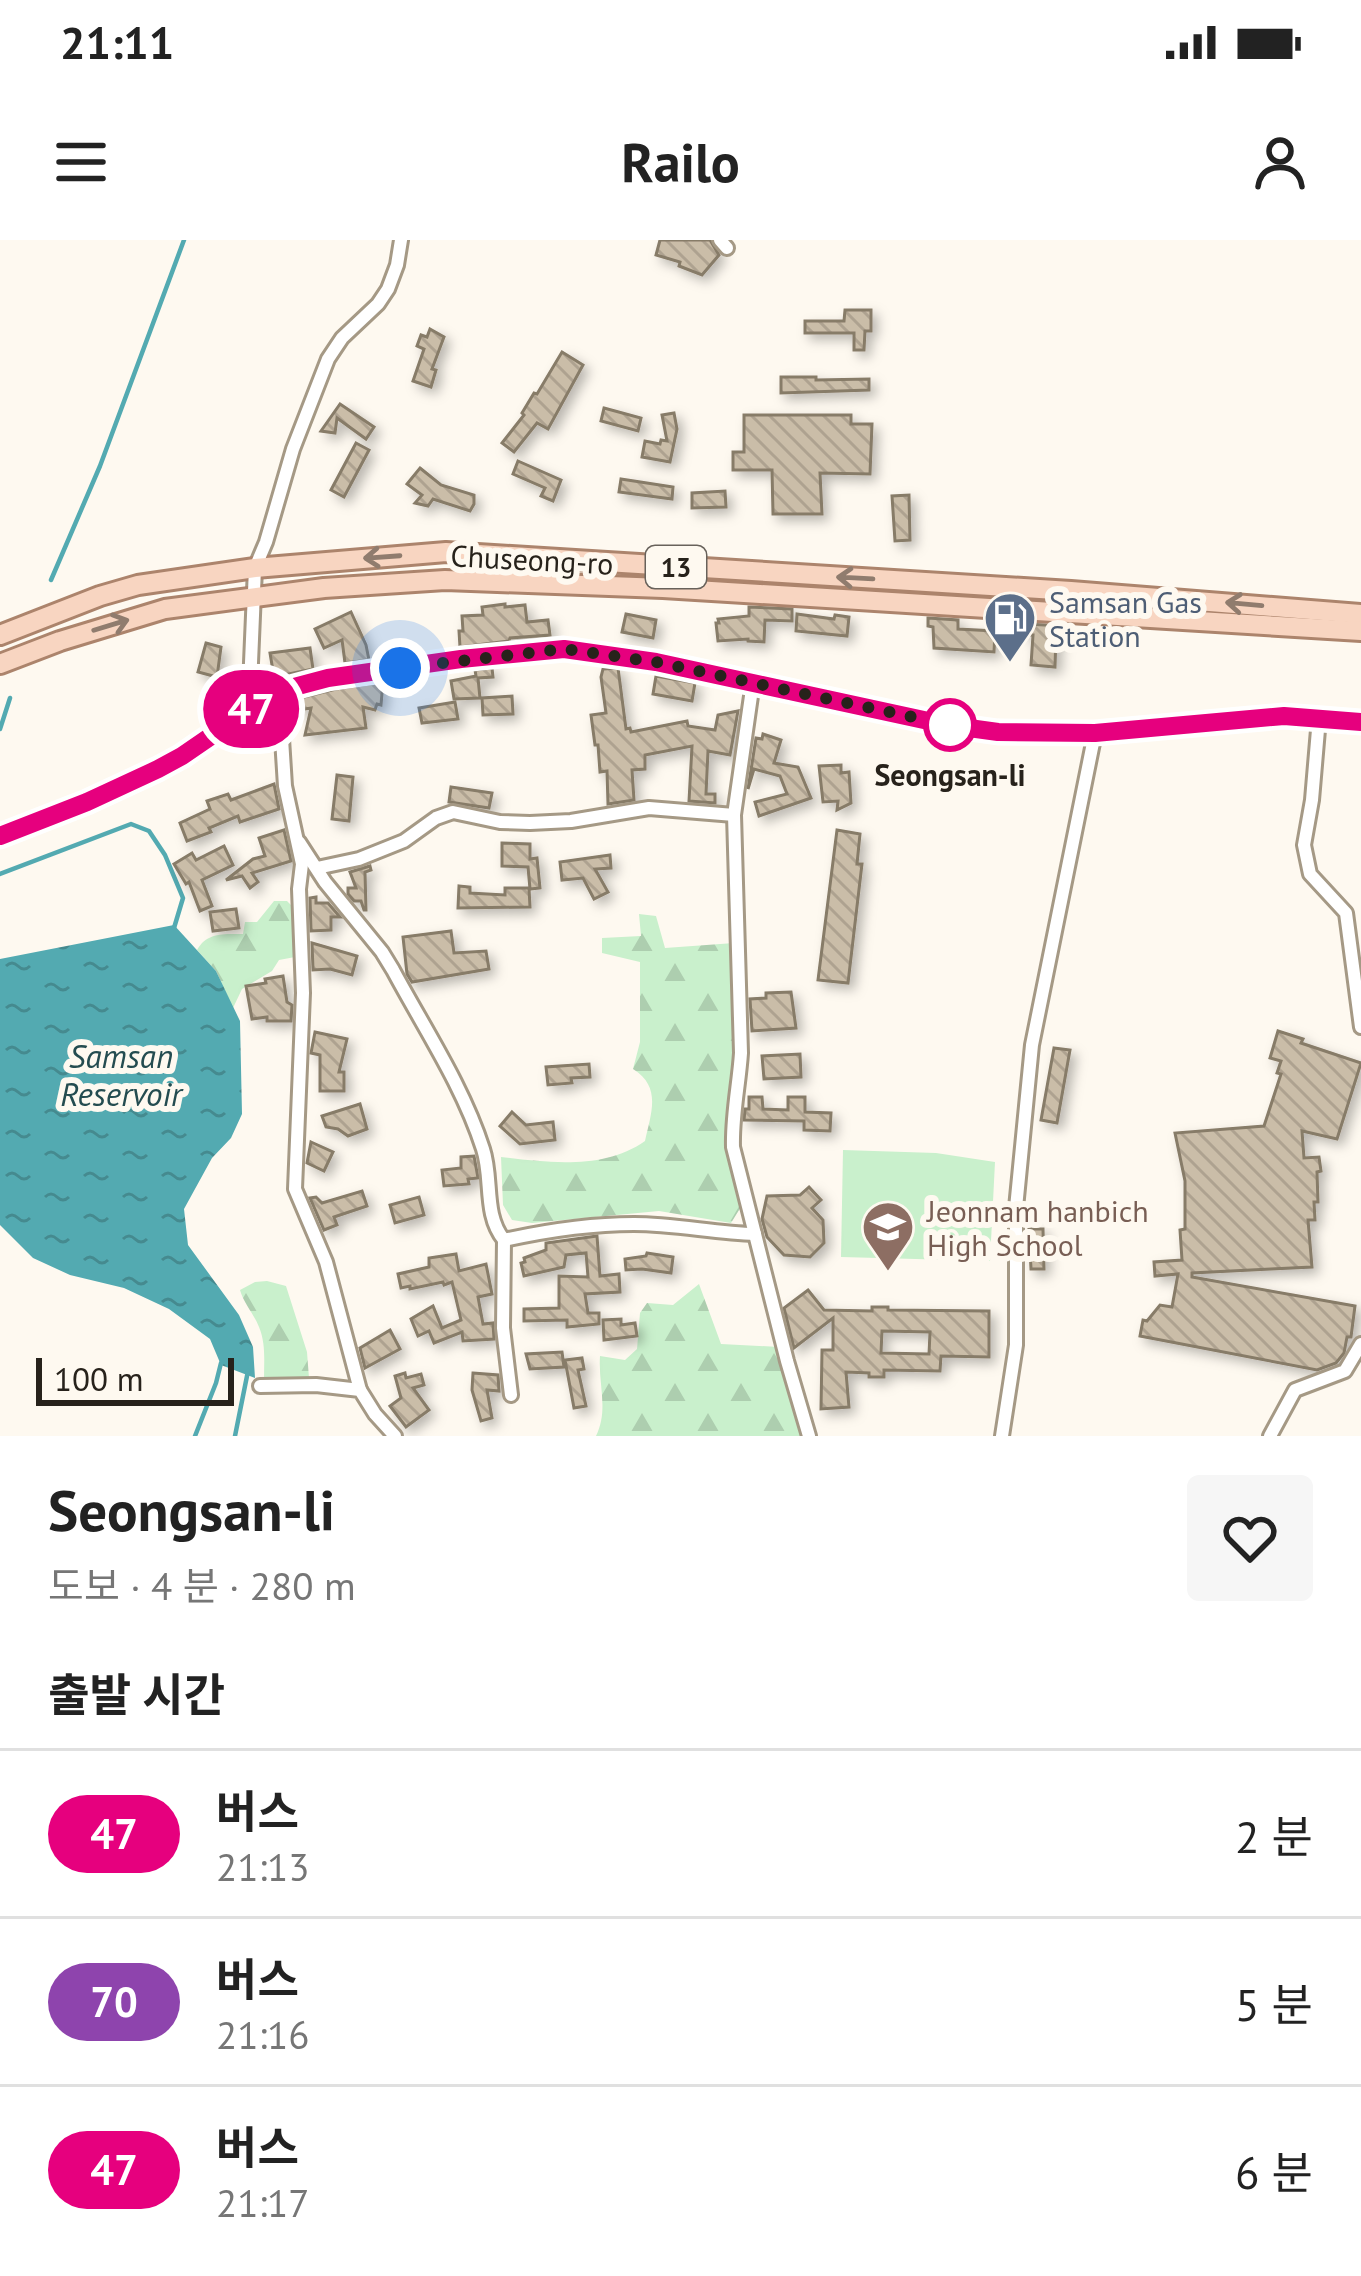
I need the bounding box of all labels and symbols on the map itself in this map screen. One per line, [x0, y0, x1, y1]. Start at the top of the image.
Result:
street label: Chuseong-ro [450, 535, 614, 583]
one-way arrow [363, 546, 402, 569]
road number: 13 [646, 546, 706, 588]
one-way arrow [836, 566, 875, 589]
place label: Samsan Gas Station [1049, 582, 1202, 655]
fuel station icon: Samsan Gas Station [982, 590, 1038, 664]
one-way arrow [1225, 593, 1264, 616]
one-way arrow [91, 613, 129, 635]
your location [370, 638, 430, 698]
line badge: 47 [197, 670, 305, 748]
marker: Seongsan-li [925, 700, 975, 750]
place label: Seongsan-li [874, 755, 1026, 794]
water label: Samsan Reservoir [60, 1034, 184, 1115]
place label: Jeonnam hanbich High School [925, 1191, 1149, 1264]
school or university icon: Jeonnam hanbich High School [860, 1199, 916, 1273]
scale bar [36, 1352, 234, 1405]

